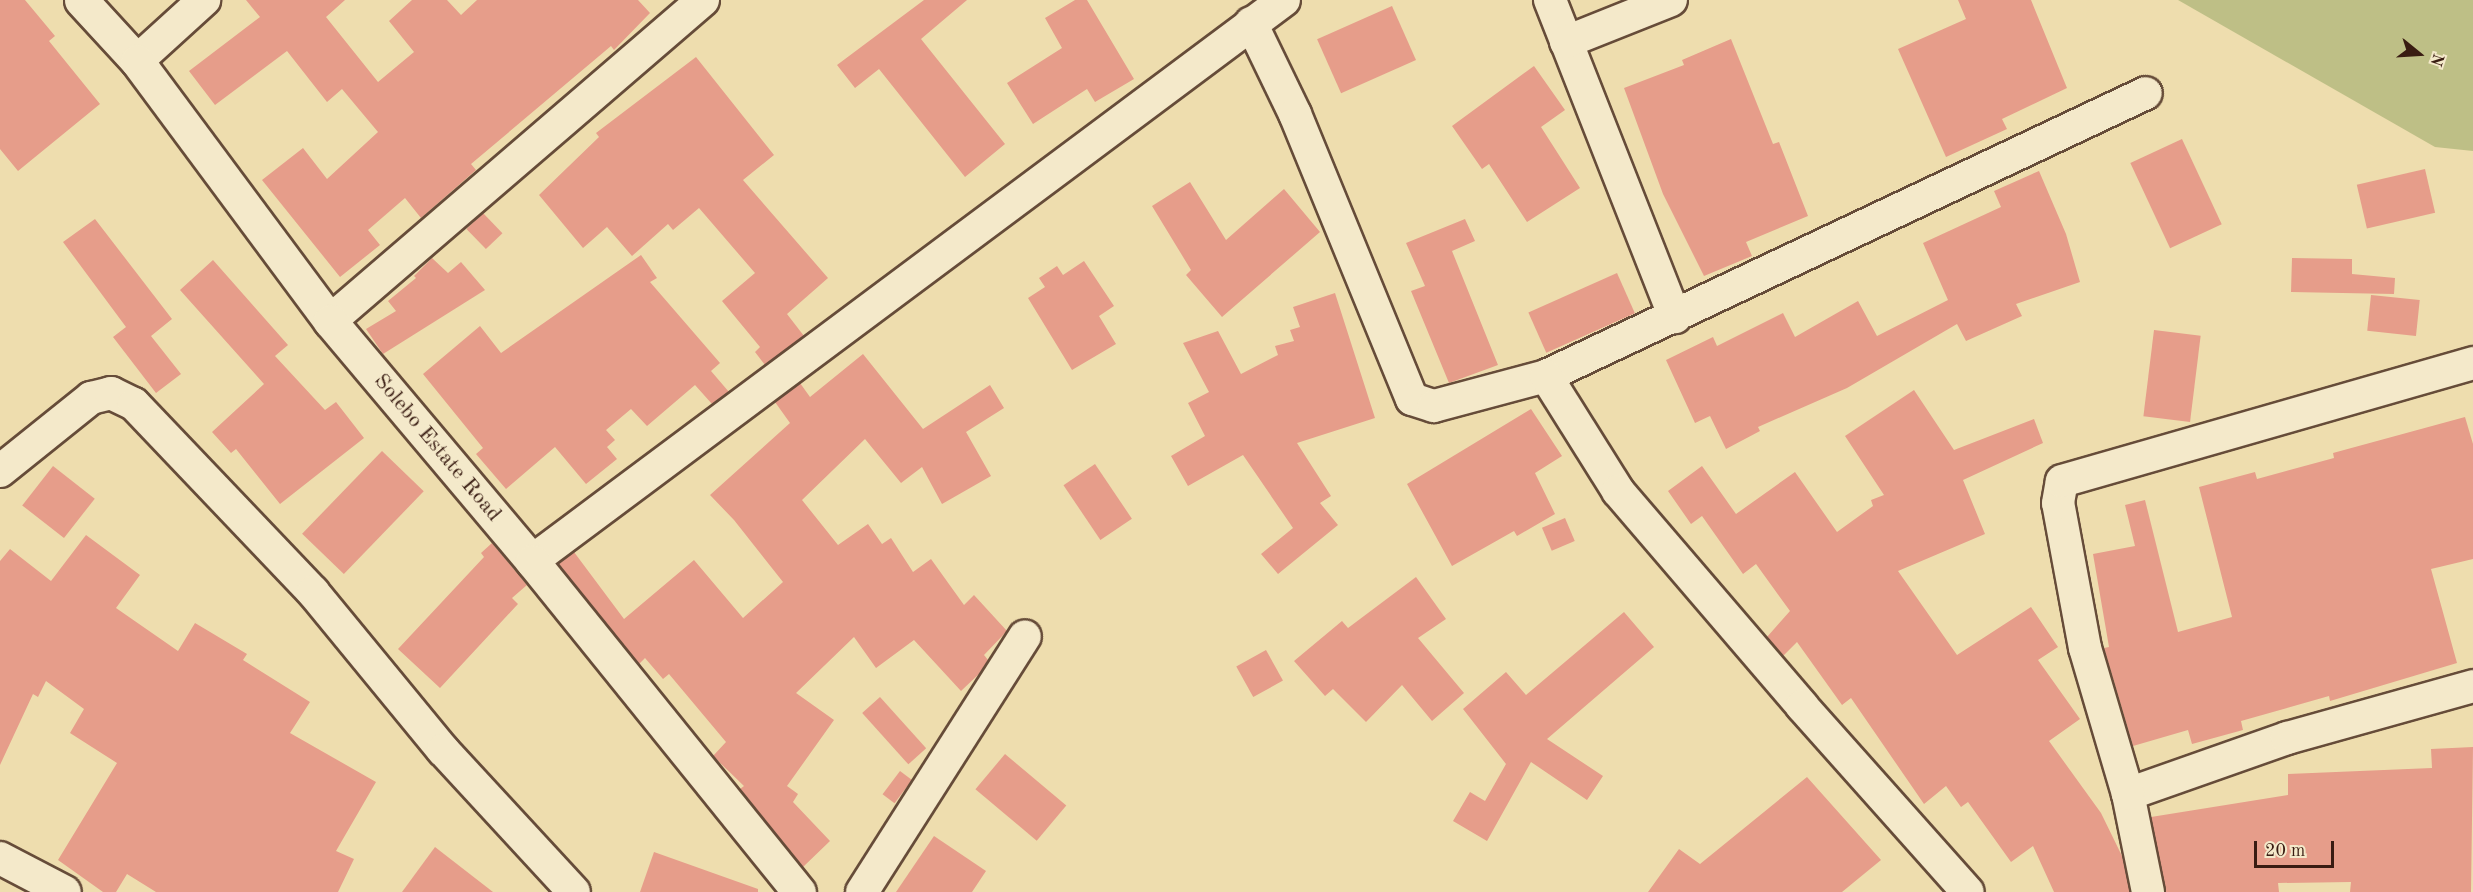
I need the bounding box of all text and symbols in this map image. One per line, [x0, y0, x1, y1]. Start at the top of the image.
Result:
north arrow [2389, 24, 2449, 84]
text: N [2427, 51, 2446, 68]
street label: Solebo Estate Road [367, 369, 507, 527]
scale bar [2257, 829, 2336, 867]
text: 20 m [2265, 842, 2305, 860]

